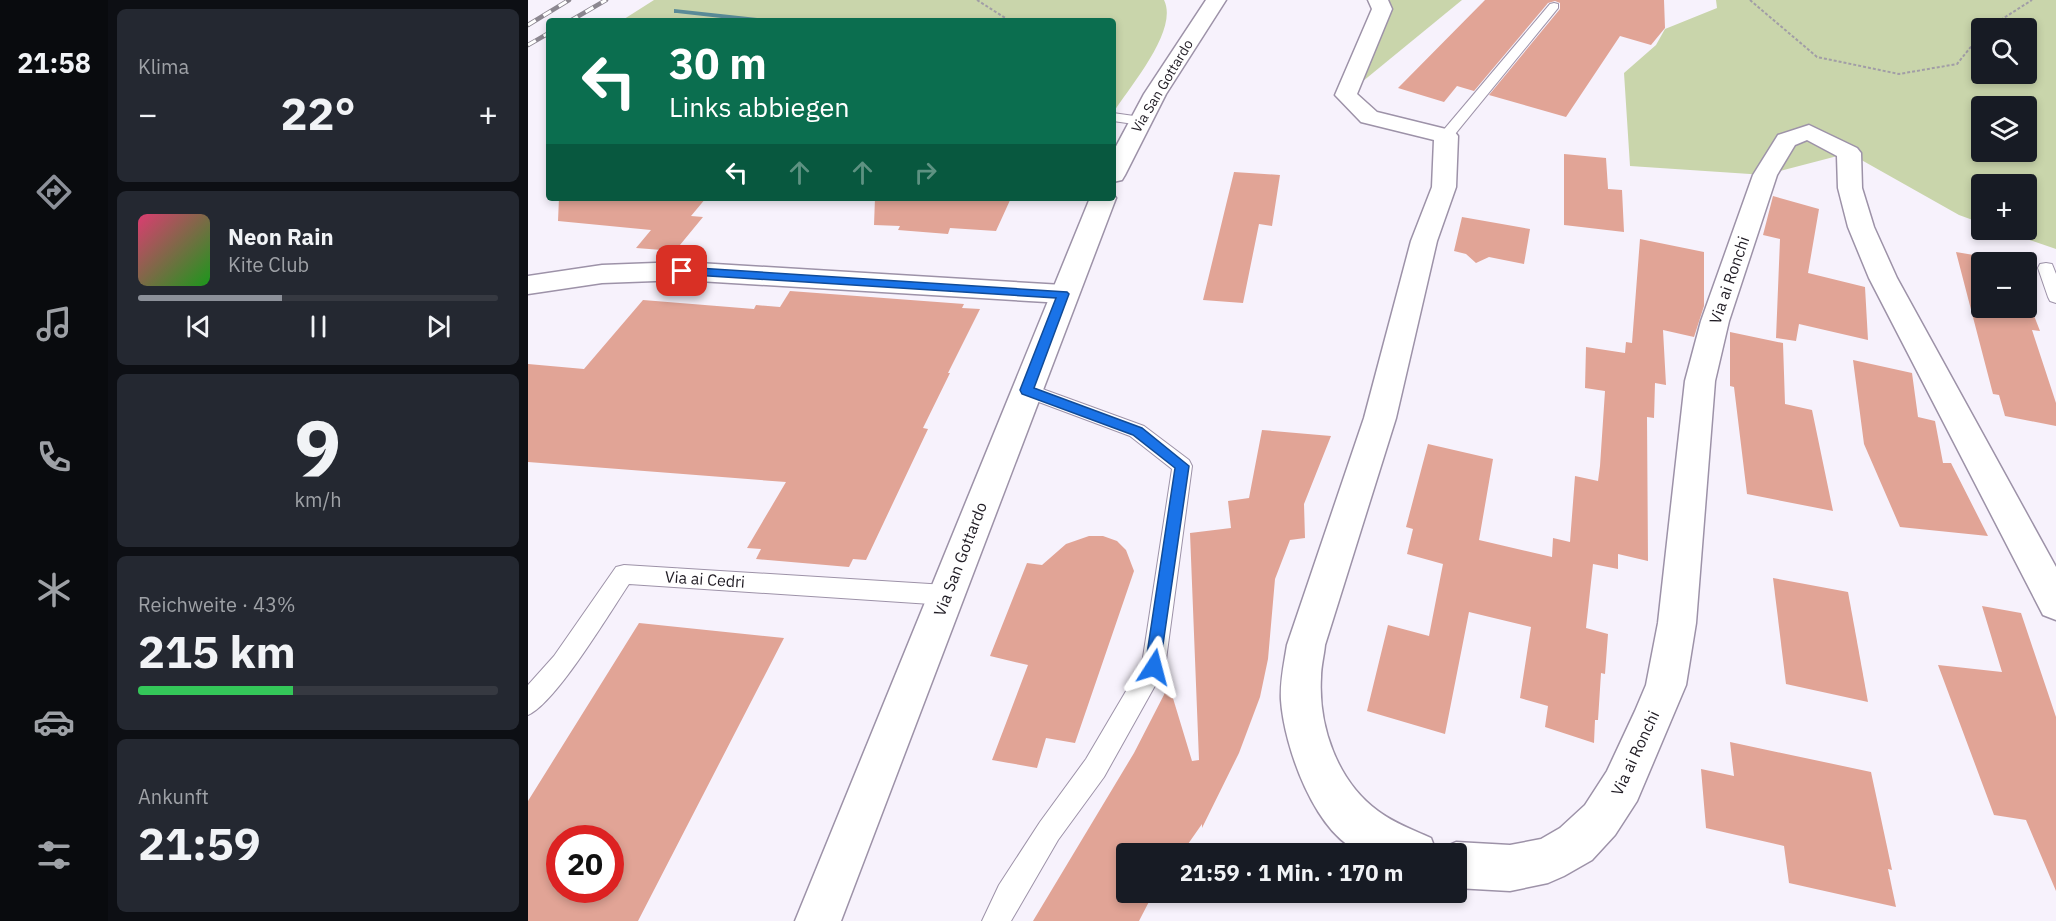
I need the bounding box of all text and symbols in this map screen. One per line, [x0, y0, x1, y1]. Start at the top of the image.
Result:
map controls [1971, 18, 2037, 318]
button: search [1971, 18, 2037, 84]
text: 30 m [669, 36, 767, 91]
street label: Via San Gottardo [1127, 36, 1197, 136]
icon: left [570, 42, 648, 120]
text: 21:58 [17, 45, 91, 80]
text: Klima [138, 53, 189, 80]
text: 22° [280, 84, 356, 142]
text: Links abbiegen [669, 89, 850, 124]
text: − [138, 92, 158, 135]
text: + [478, 92, 498, 135]
button: layers [1971, 96, 2037, 162]
icon: left [720, 156, 753, 189]
icon: ahead [783, 156, 816, 189]
icon: ahead [846, 156, 879, 189]
icon: right [909, 156, 942, 189]
icon: directions [33, 171, 75, 213]
button: + [1971, 174, 2037, 240]
text: Neon Rain [228, 222, 334, 251]
street label: Via ai Ronchi [1705, 233, 1753, 327]
pin [656, 245, 707, 296]
text: Kite Club [228, 251, 309, 278]
button: − [1971, 252, 2037, 318]
icon: arrive [665, 254, 698, 287]
icon: music [33, 303, 75, 345]
icon: previous [182, 310, 215, 343]
icon: pause [302, 310, 335, 343]
icon: next [422, 310, 455, 343]
text: 9 [295, 396, 341, 497]
icon: phone [33, 436, 75, 478]
text: km/h [294, 486, 342, 513]
street label: Via San Gottardo [929, 499, 991, 619]
street label: Via ai Cedri [664, 566, 746, 592]
icon: climate [33, 569, 75, 611]
text: Reichweite · 43% [138, 591, 295, 618]
text: 215 km [138, 622, 296, 680]
position arrow [1122, 635, 1186, 699]
icon: car [33, 701, 75, 743]
street label: Via ai Ronchi [1607, 707, 1663, 799]
text: Ankunft [138, 783, 209, 810]
text: 21:59 [138, 814, 261, 872]
speed limit sign: 20 [546, 825, 624, 903]
icon: filters [33, 834, 75, 876]
text: 21:59 · 1 Min. · 170 m [1180, 858, 1403, 887]

